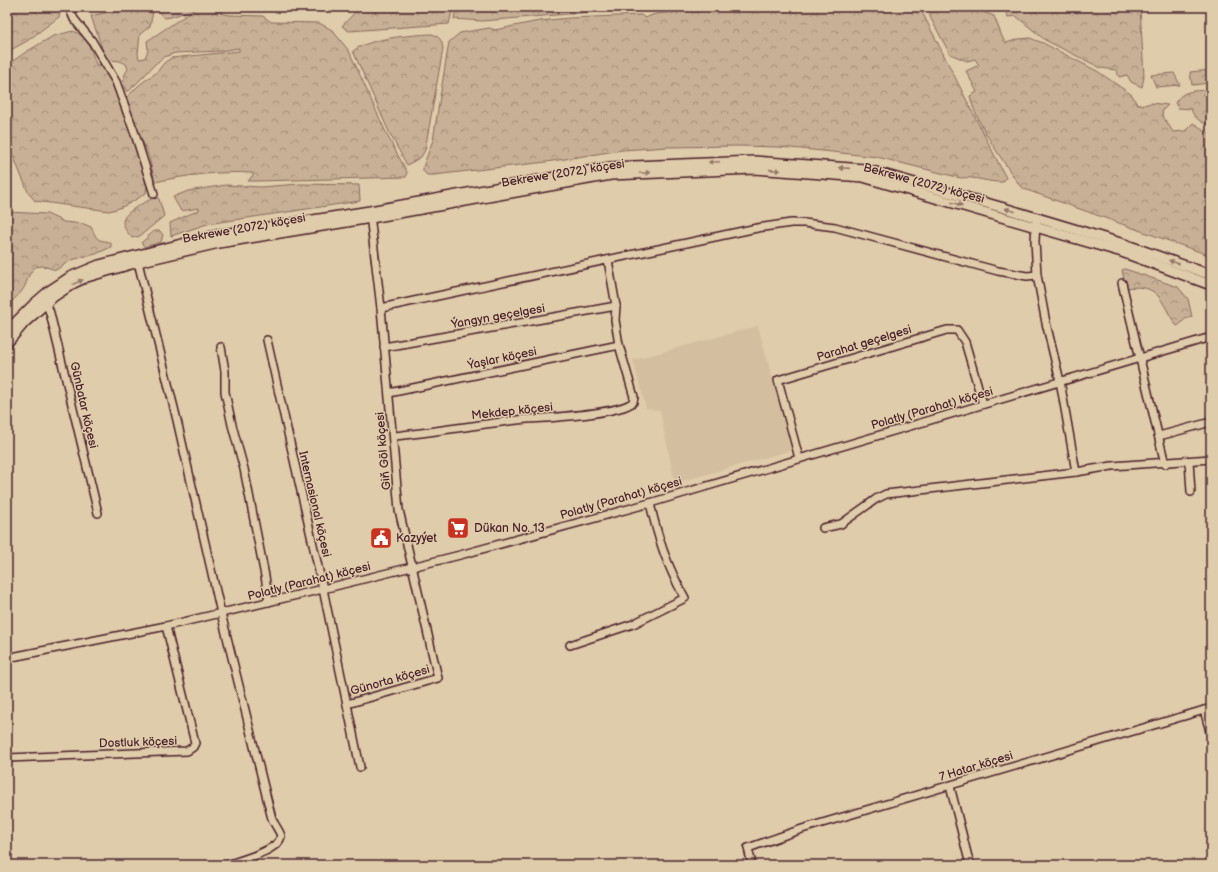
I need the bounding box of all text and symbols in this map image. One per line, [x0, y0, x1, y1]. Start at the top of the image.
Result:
street label: Bekrewe (2072) köçesi [500, 156, 626, 191]
one-way arrow [708, 159, 720, 166]
street label: Bekrewe (2072) köçesi [862, 160, 986, 207]
one-way arrow [838, 164, 850, 171]
one-way arrow [769, 167, 781, 174]
one-way arrow [639, 170, 652, 176]
one-way arrow [951, 201, 963, 207]
one-way arrow [1004, 207, 1016, 213]
street label: Bekrewe (2072) köçesi [181, 210, 307, 247]
one-way arrow [1168, 259, 1180, 265]
one-way arrow [73, 279, 84, 285]
street label: Ýangyn geçelgesi [449, 299, 546, 332]
street label: Parahat geçelgesi [815, 322, 913, 365]
street label: Ýaşlar köçesi [465, 342, 538, 373]
street label: Günbatar köçesi [66, 360, 101, 450]
street label: Polatly (Parahat) köçesi [869, 384, 995, 433]
street label: Mekdep köçesi [470, 400, 554, 423]
street label: Giň Göl köçesi [373, 411, 394, 491]
street label: Internasional köçesi [295, 450, 334, 559]
street label: Polatly (Parahat) köçesi [558, 474, 684, 523]
supermarket icon: Dükan No. 13 [445, 515, 471, 541]
place label: Dükan No. 13 [474, 521, 545, 536]
public building icon: Kazyýet [368, 525, 394, 551]
place label: Kazyýet [396, 531, 437, 546]
street label: Polatly (Parahat) köçesi [246, 559, 372, 604]
street label: Günorta köçesi [349, 662, 432, 699]
street label: Dostluk köçesi [99, 734, 178, 751]
street label: 7 Hatar köçesi [937, 748, 1015, 785]

